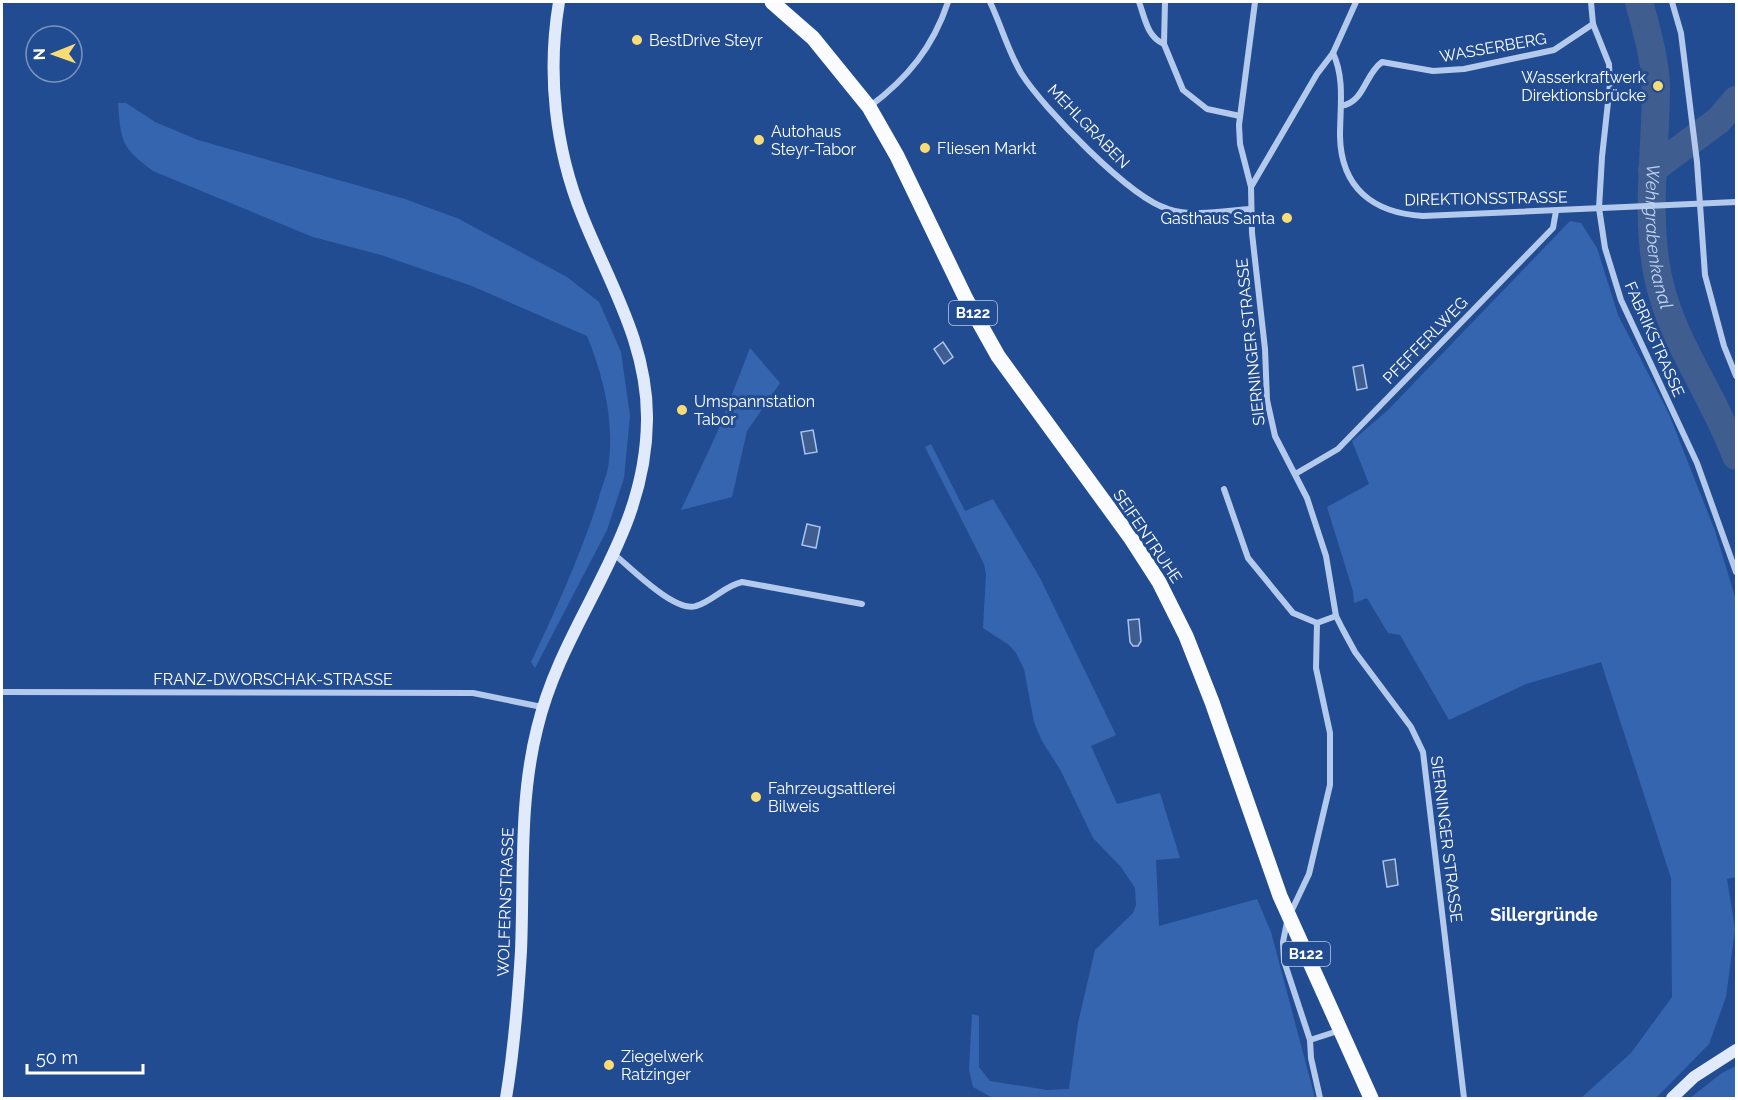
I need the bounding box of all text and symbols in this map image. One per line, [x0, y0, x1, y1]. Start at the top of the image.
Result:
north arrow [24, 24, 84, 84]
street label: WASSERBERG [1438, 29, 1548, 66]
place label: BestDrive Steyr [649, 31, 763, 50]
marker: BestDrive Steyr [630, 33, 644, 47]
text: N [30, 48, 49, 61]
place label: Wasserkraftwerk Direktionsbrücke [1521, 68, 1647, 105]
marker: Wasserkraftwerk Direktionsbrücke [1651, 79, 1665, 93]
street label: MEHLGRABEN [1044, 80, 1134, 172]
place label: Autohaus Steyr-Tabor [771, 122, 857, 159]
marker: Autohaus Steyr-Tabor [752, 133, 766, 147]
place label: Fliesen Markt [937, 139, 1037, 158]
marker: Fliesen Markt [918, 141, 932, 155]
water label: Wehrgrabenkanal [1642, 164, 1677, 312]
street label: DIREKTIONSSTRASSE [1404, 188, 1568, 209]
place label: Gasthaus Santa [1161, 209, 1275, 228]
marker: Gasthaus Santa [1280, 211, 1294, 225]
street label: SIERNINGER STRASSE [1232, 257, 1269, 426]
street label: FABRIKSTRASSE [1621, 279, 1689, 400]
street label: PFEFFERLWEG [1379, 293, 1472, 388]
road number: B122 [949, 301, 997, 325]
place label: Umspannstation Tabor [694, 392, 815, 429]
marker: Umspannstation Tabor [675, 403, 689, 417]
street label: SEIFENTRUHE [1109, 486, 1186, 587]
street label: FRANZ-DWORSCHAK-STRASSE [153, 670, 393, 689]
street label: SIERNINGER STRASSE [1427, 755, 1466, 924]
place label: Fahrzeugsattlerei Bilweis [768, 779, 896, 816]
marker: Fahrzeugsattlerei Bilweis [749, 790, 763, 804]
street label: WOLFERNSTRASSE [493, 827, 518, 977]
district label: Sillergründe [1490, 904, 1598, 925]
road number: B122 [1282, 942, 1330, 966]
scale bar [27, 1037, 142, 1075]
text: 50 m [36, 1047, 78, 1068]
place label: Ziegelwerk Ratzinger [621, 1047, 704, 1084]
marker: Ziegelwerk Ratzinger [602, 1058, 616, 1072]

